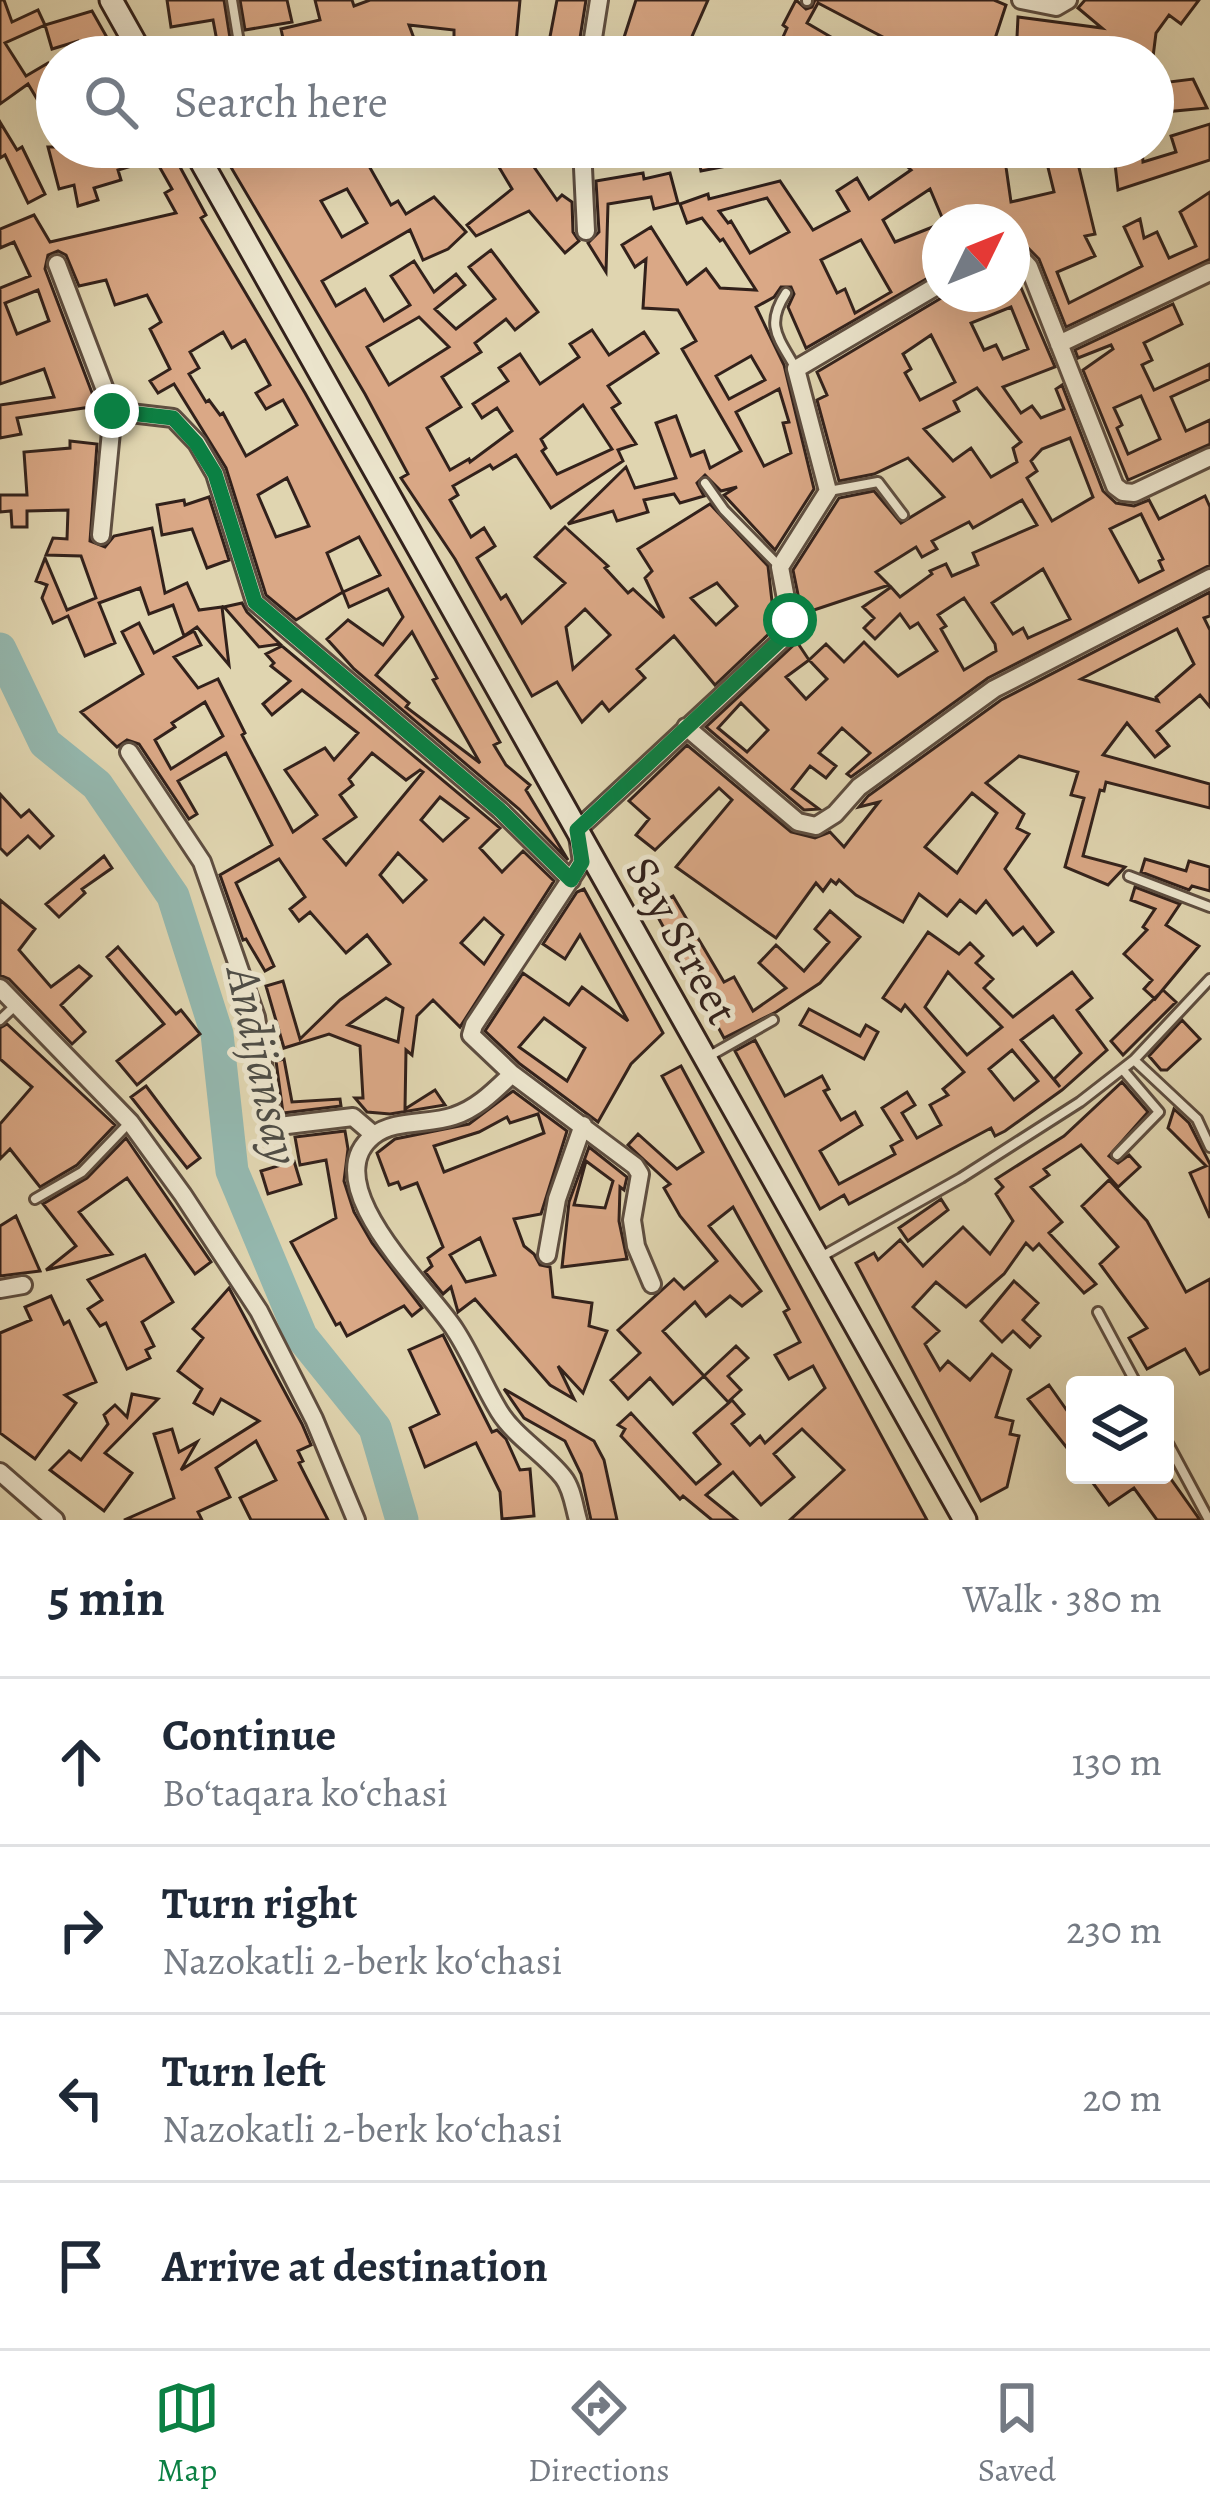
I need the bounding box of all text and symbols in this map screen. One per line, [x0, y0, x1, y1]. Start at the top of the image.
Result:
search box [36, 36, 1174, 168]
icon: search [78, 69, 144, 135]
text: Search here [174, 71, 388, 133]
north arrow [922, 204, 1030, 312]
route end [85, 384, 139, 438]
route start [763, 593, 817, 647]
street label: Say Street [611, 846, 754, 1036]
water label: Andijansay [209, 957, 316, 1171]
map controls [1066, 1376, 1174, 1484]
button: layers [1066, 1376, 1174, 1484]
text: 5 min [48, 1563, 165, 1633]
text: Walk · 380 m [962, 1572, 1162, 1625]
text: Continue [162, 1704, 336, 1766]
icon: ahead [48, 1729, 114, 1795]
text: 130 m [1071, 1735, 1162, 1788]
text: Boʻtaqara koʻchasi [162, 1766, 448, 1819]
text: Turn right [162, 1872, 357, 1934]
icon: right [48, 1897, 114, 1963]
text: 230 m [1066, 1903, 1162, 1956]
text: Nazokatli 2-berk koʻchasi [162, 1934, 562, 1987]
text: Turn left [162, 2040, 326, 2102]
icon: left [48, 2065, 114, 2131]
text: 20 m [1083, 2071, 1162, 2124]
text: Nazokatli 2-berk koʻchasi [162, 2102, 562, 2155]
icon: arrive [48, 2233, 114, 2299]
text: Arrive at destination [162, 2235, 548, 2297]
tab: Map [154, 2375, 220, 2492]
tab: Directions [528, 2375, 670, 2492]
tab: Saved [978, 2375, 1056, 2492]

